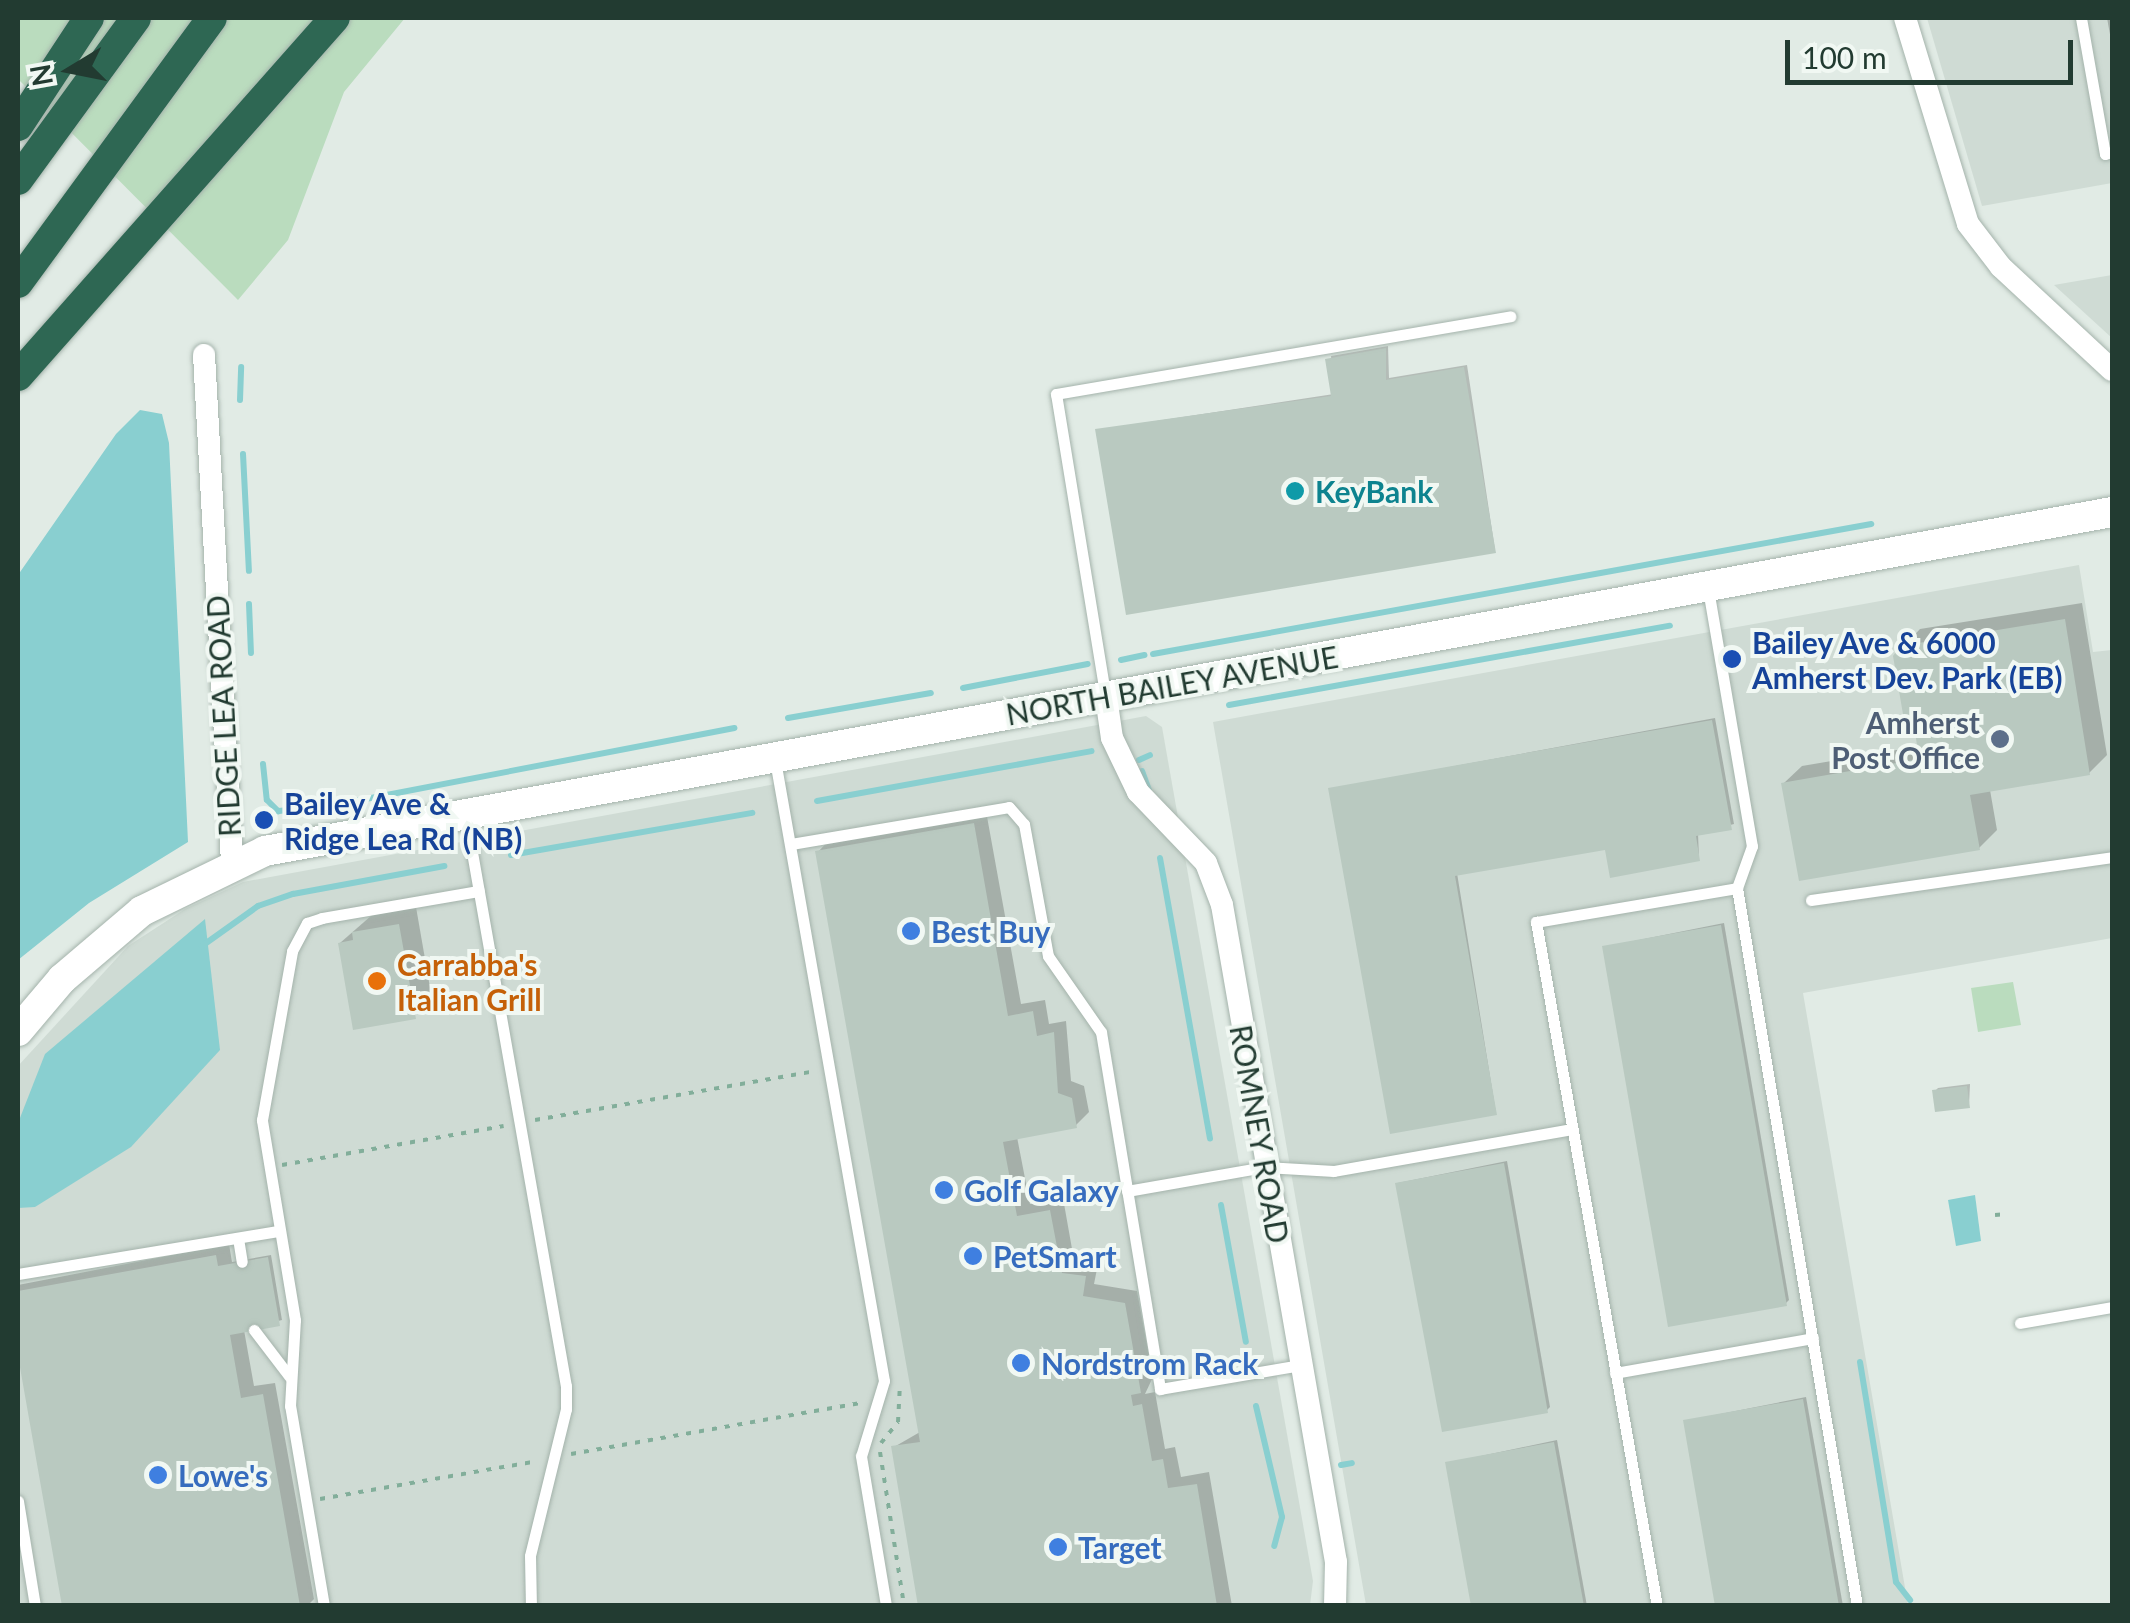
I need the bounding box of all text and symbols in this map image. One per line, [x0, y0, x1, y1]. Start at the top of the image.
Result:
north arrow [20, 20, 120, 120]
scale bar [1790, 20, 2078, 82]
text: 100 m [1802, 39, 1887, 75]
text: N [22, 62, 59, 89]
place label: KeyBank [1315, 473, 1433, 509]
marker: KeyBank [1284, 480, 1306, 502]
street label: RIDGE LEA ROAD [199, 594, 247, 838]
place label: Bailey Ave & 6000 Amherst Dev. Park (EB) [1752, 624, 2062, 694]
street label: NORTH BAILEY AVENUE [1002, 638, 1342, 732]
marker: Bailey Ave & 6000 Amherst Dev. Park (EB) [1721, 648, 1743, 670]
place label: Amherst Post Office [1831, 704, 1980, 774]
marker: Amherst Post Office [1989, 728, 2011, 750]
place label: Bailey Ave & Ridge Lea Rd (NB) [284, 785, 522, 856]
marker: Bailey Ave & Ridge Lea Rd (NB) [253, 809, 275, 831]
place label: Best Buy [931, 913, 1050, 949]
marker: Best Buy [900, 920, 922, 942]
place label: Carrabba's Italian Grill [397, 946, 542, 1016]
marker: Carrabba's Italian Grill [366, 970, 388, 992]
street label: ROMNEY ROAD [1223, 1021, 1297, 1247]
place label: Golf Galaxy [964, 1172, 1119, 1208]
marker: Golf Galaxy [933, 1179, 955, 1201]
place label: PetSmart [993, 1238, 1117, 1274]
marker: PetSmart [962, 1245, 984, 1267]
place label: Nordstrom Rack [1041, 1345, 1258, 1381]
marker: Nordstrom Rack [1010, 1352, 1032, 1374]
place label: Lowe's [178, 1457, 268, 1493]
marker: Lowe's [147, 1464, 169, 1486]
place label: Target [1078, 1529, 1162, 1565]
marker: Target [1047, 1536, 1069, 1558]

